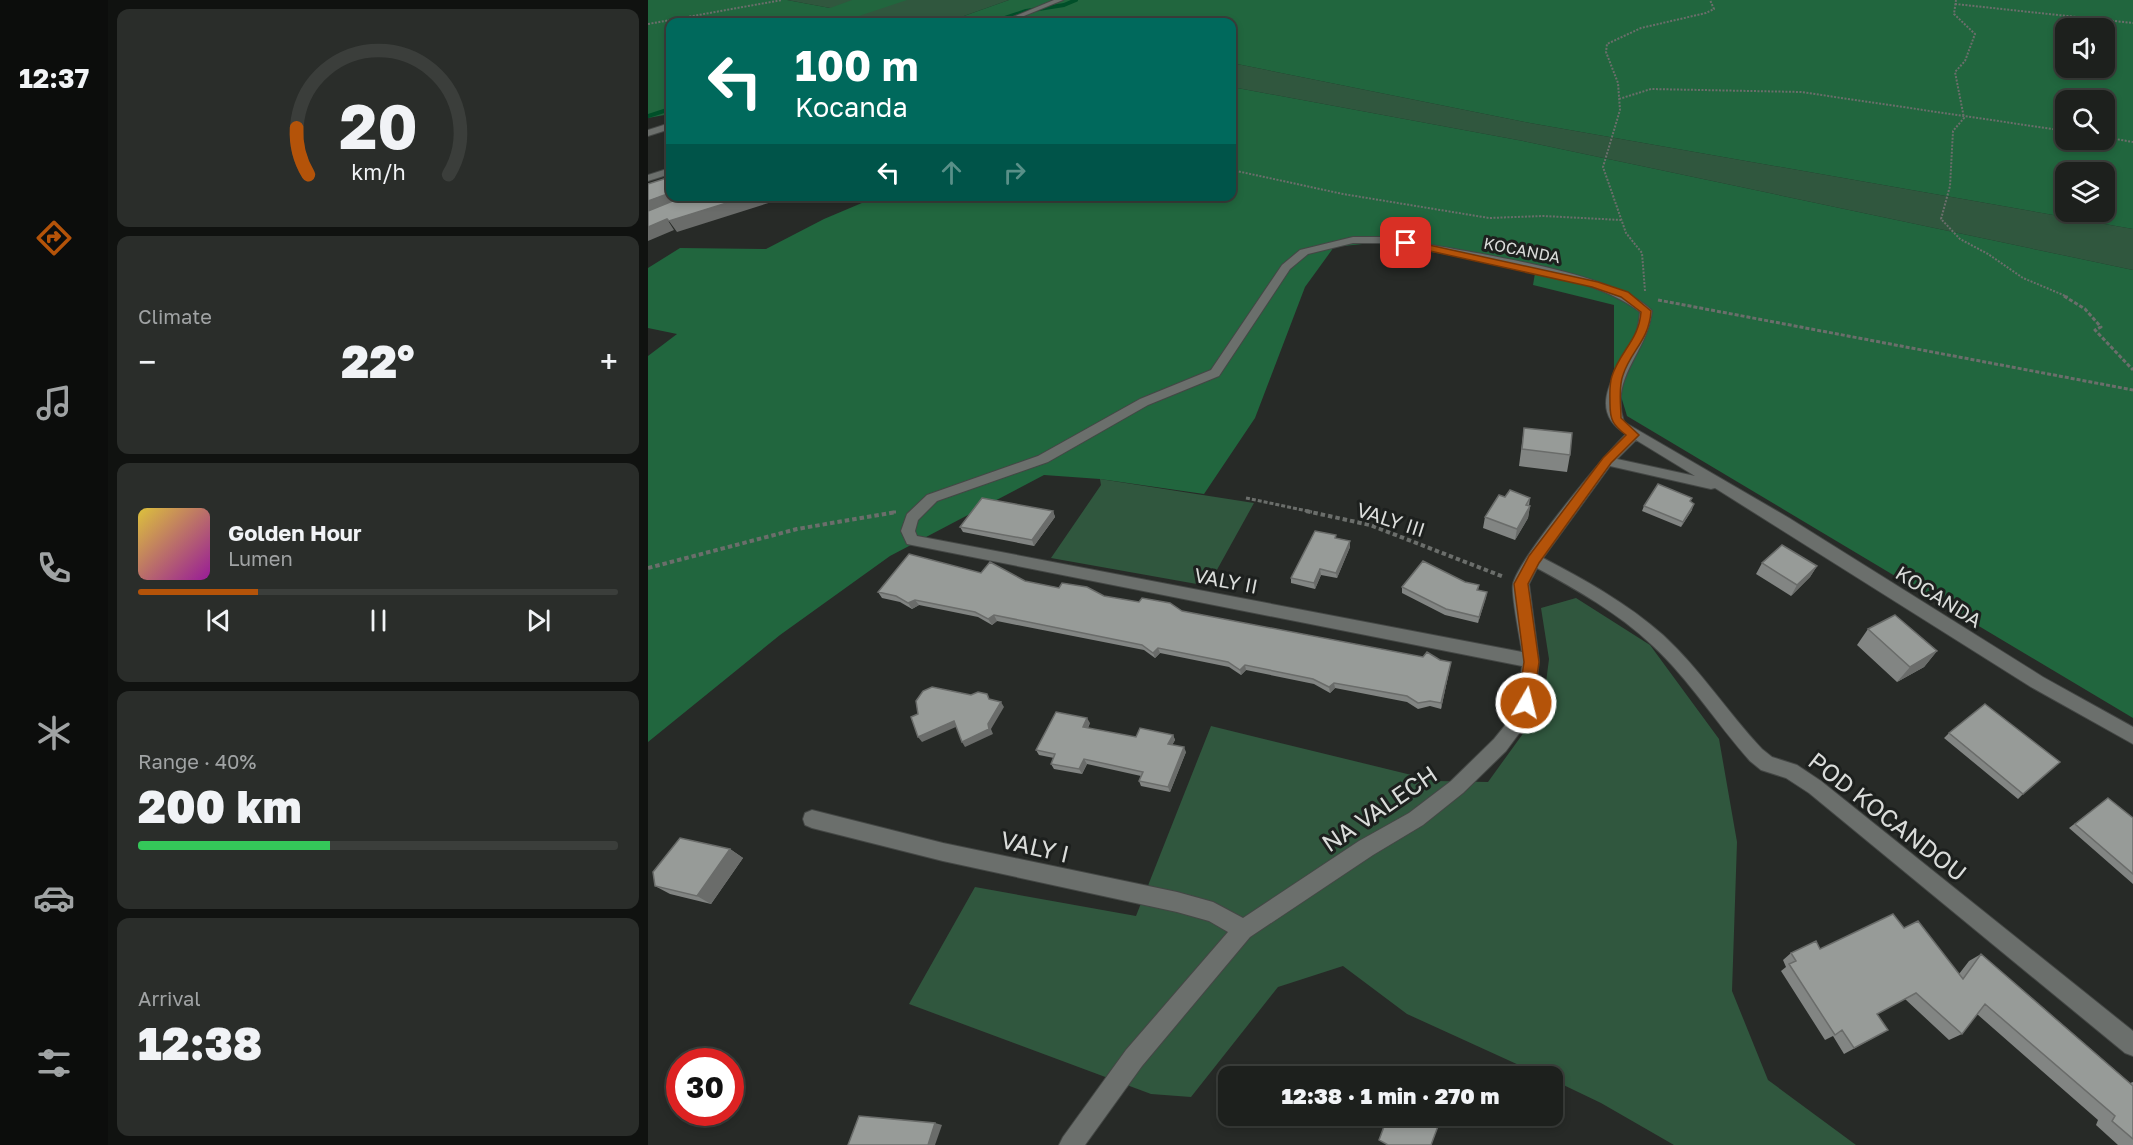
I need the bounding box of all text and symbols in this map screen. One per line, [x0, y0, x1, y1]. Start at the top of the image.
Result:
map controls [2055, 18, 2115, 222]
button: sound [2055, 18, 2115, 78]
text: 100 m [795, 40, 918, 90]
icon: left [696, 42, 774, 120]
text: 12:37 [19, 62, 89, 94]
text: 20 [339, 88, 417, 163]
button: search [2055, 90, 2115, 150]
text: Kocanda [795, 91, 908, 123]
icon: left [872, 156, 905, 189]
icon: ahead [935, 156, 968, 189]
icon: right [998, 156, 1031, 189]
text: km/h [351, 159, 405, 185]
button: layers [2055, 162, 2115, 222]
icon: directions [33, 217, 75, 259]
pin [1380, 217, 1431, 268]
icon: arrive [1389, 226, 1422, 259]
street label: KOCANDA [1482, 233, 1562, 267]
text: Climate [138, 304, 212, 328]
text: 22° [341, 334, 415, 388]
text: − [138, 342, 156, 381]
text: + [600, 342, 618, 381]
icon: music [33, 382, 75, 424]
street label: VALY III [1354, 497, 1428, 541]
text: Golden Hour [228, 519, 362, 546]
text: Lumen [228, 546, 293, 570]
icon: phone [33, 547, 75, 589]
street label: KOCANDA [1892, 560, 1986, 632]
street label: VALY II [1192, 562, 1260, 598]
icon: previous [202, 604, 235, 637]
icon: pause [362, 604, 395, 637]
icon: next [522, 604, 555, 637]
position arrow [1494, 671, 1558, 735]
icon: climate [33, 712, 75, 754]
street label: POD KOCANDOU [1803, 745, 1973, 887]
text: Range · 40% [138, 749, 256, 773]
street label: NA VALECH [1316, 759, 1442, 857]
text: 200 km [138, 779, 302, 833]
street label: VALY I [998, 824, 1072, 868]
icon: car [33, 877, 75, 919]
text: Arrival [138, 986, 201, 1010]
text: 12:38 [138, 1016, 262, 1070]
icon: filters [33, 1042, 75, 1084]
speed limit sign: 30 [666, 1048, 744, 1126]
text: 12:38 · 1 min · 270 m [1281, 1082, 1500, 1109]

